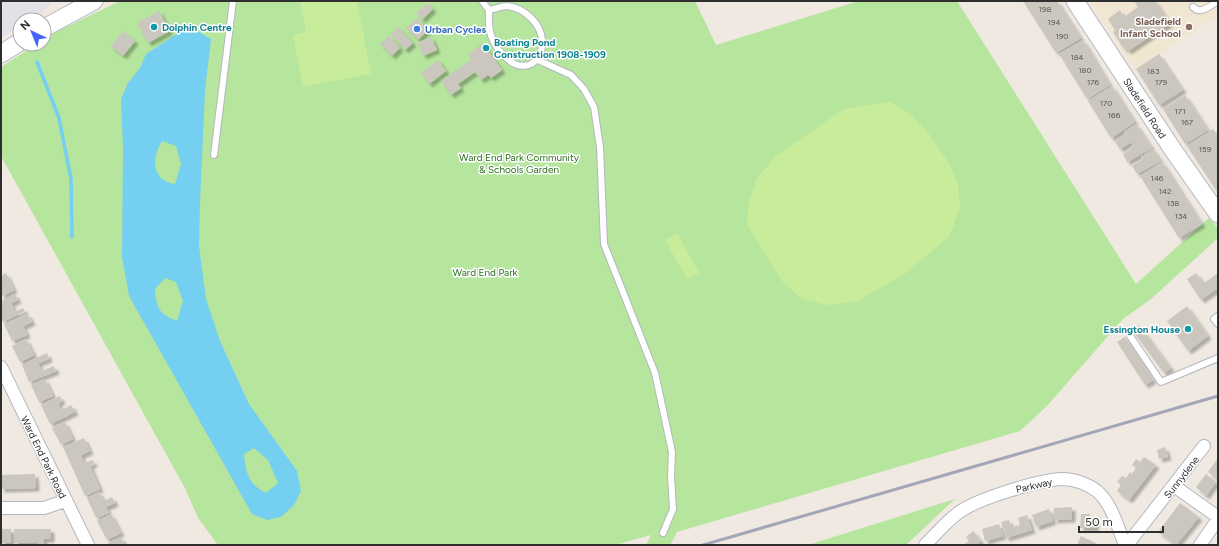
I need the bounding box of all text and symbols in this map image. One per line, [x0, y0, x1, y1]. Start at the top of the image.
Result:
house number: 198 [1039, 4, 1051, 14]
north arrow [12, 12, 52, 52]
place label: Sladefield Infant School [1120, 15, 1181, 40]
house number: 194 [1048, 17, 1060, 27]
text: N [18, 18, 33, 33]
place label: Dolphin Centre [162, 21, 232, 34]
marker: Dolphin Centre [149, 22, 159, 32]
marker: Sladefield Infant School [1184, 22, 1194, 32]
place label: Urban Cycles [425, 23, 486, 36]
marker: Urban Cycles [412, 24, 422, 34]
house number: 190 [1056, 31, 1068, 41]
place label: Boating Pond Construction 1908-1909 [494, 36, 606, 61]
marker: Boating Pond Construction 1908-1909 [481, 43, 491, 53]
house number: 184 [1070, 52, 1084, 62]
house number: 180 [1078, 65, 1092, 75]
house number: 183 [1147, 66, 1159, 76]
street label: Sladefield Road [1120, 75, 1169, 141]
house number: 176 [1087, 77, 1100, 87]
house number: 179 [1155, 77, 1168, 87]
house number: 170 [1100, 98, 1112, 108]
house number: 171 [1175, 106, 1185, 116]
house number: 166 [1108, 110, 1121, 120]
house number: 167 [1181, 117, 1194, 127]
house number: 159 [1199, 144, 1212, 154]
park label: Ward End Park Community & Schools Garden [459, 151, 580, 176]
house number: 146 [1151, 173, 1164, 183]
house number: 142 [1159, 186, 1171, 196]
house number: 138 [1167, 198, 1179, 208]
house number: 134 [1175, 211, 1187, 221]
park label: Ward End Park [453, 266, 518, 279]
place label: Essington House [1104, 323, 1180, 336]
marker: Essington House [1183, 324, 1193, 334]
street label: Ward End Park Road [18, 414, 69, 501]
street label: Sunnydene [1161, 453, 1202, 501]
street label: Parkway [1015, 475, 1054, 496]
scale bar [1079, 508, 1163, 534]
text: 50 m [1085, 515, 1113, 529]

